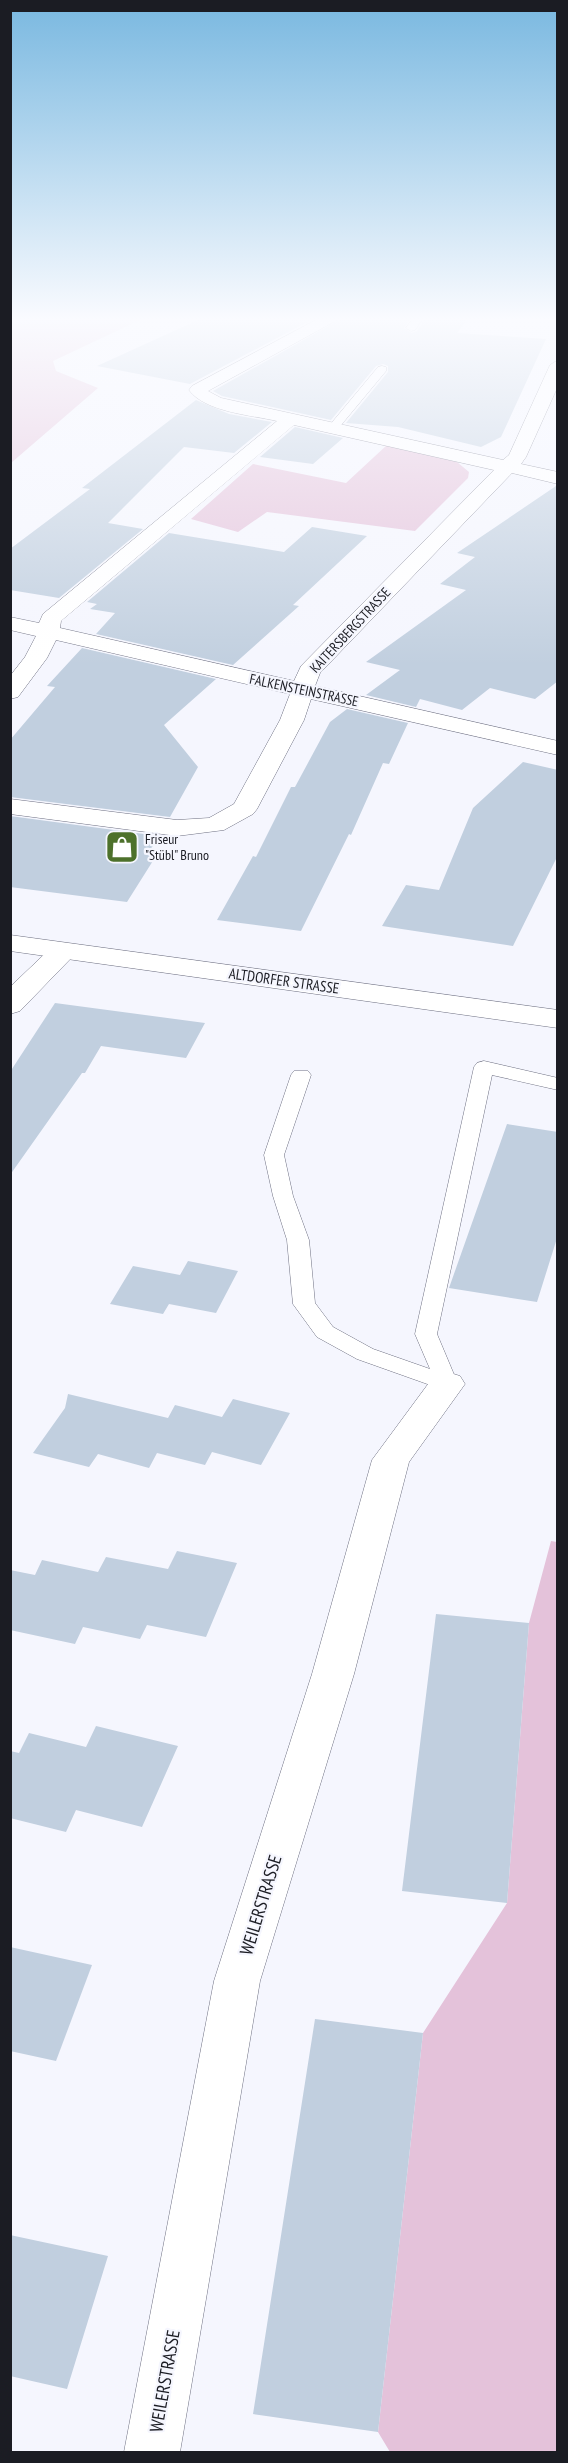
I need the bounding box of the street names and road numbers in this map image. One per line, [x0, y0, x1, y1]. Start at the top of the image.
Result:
street label: KAITERSBERGSTRASSE [306, 583, 394, 677]
street label: FALKENSTEINSTRASSE [248, 670, 360, 710]
street label: ALTDORFER STRASSE [228, 963, 340, 998]
street label: WEILERSTRASSE [234, 1852, 287, 1958]
street label: WEILERSTRASSE [144, 2328, 185, 2434]

